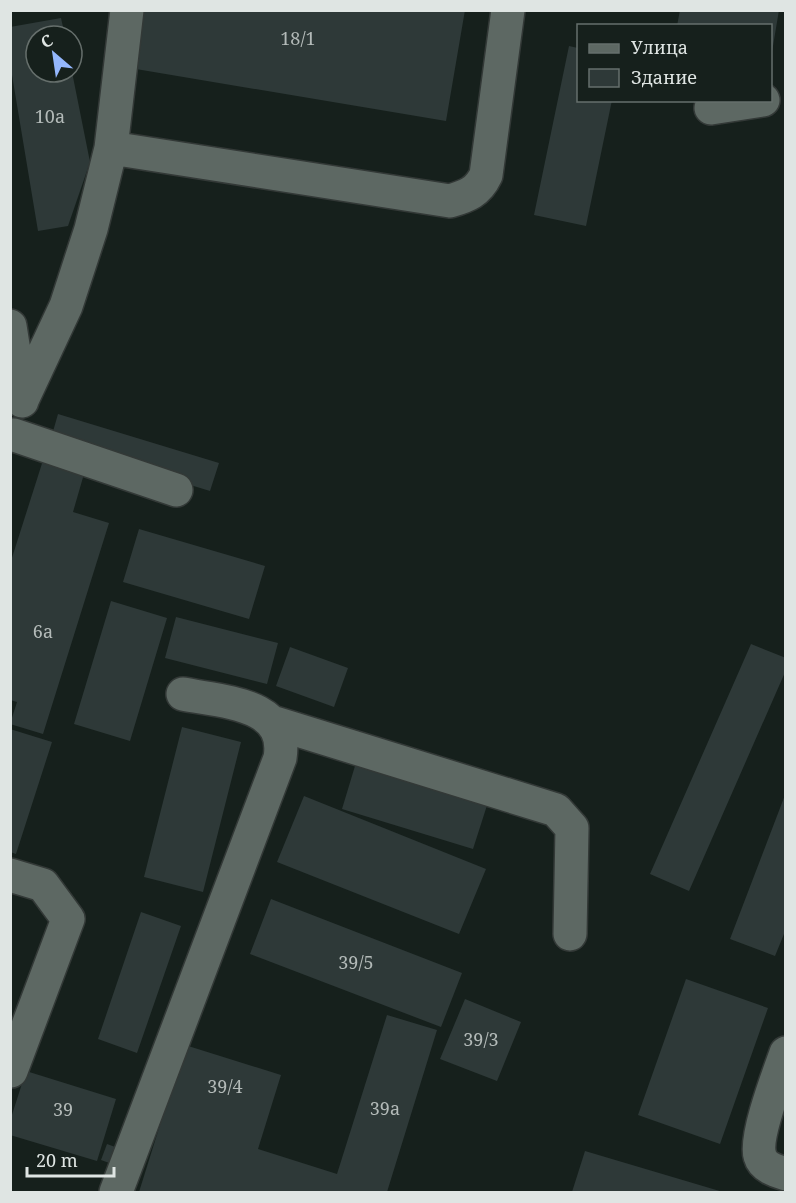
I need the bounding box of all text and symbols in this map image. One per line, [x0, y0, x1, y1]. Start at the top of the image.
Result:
north arrow [24, 24, 84, 84]
legend [577, 24, 772, 102]
house number: 18/1 [280, 26, 316, 50]
text: С [37, 29, 57, 53]
text: Улица [631, 35, 688, 59]
text: Здание [631, 65, 697, 89]
house number: 10а [35, 104, 65, 128]
house number: 6а [33, 619, 53, 643]
house number: 39/5 [338, 950, 374, 974]
house number: 39/3 [463, 1027, 499, 1051]
house number: 39/4 [207, 1074, 243, 1098]
house number: 39а [370, 1096, 400, 1120]
house number: 39 [53, 1097, 73, 1121]
scale bar [27, 1140, 114, 1178]
text: 20 m [36, 1148, 78, 1172]

